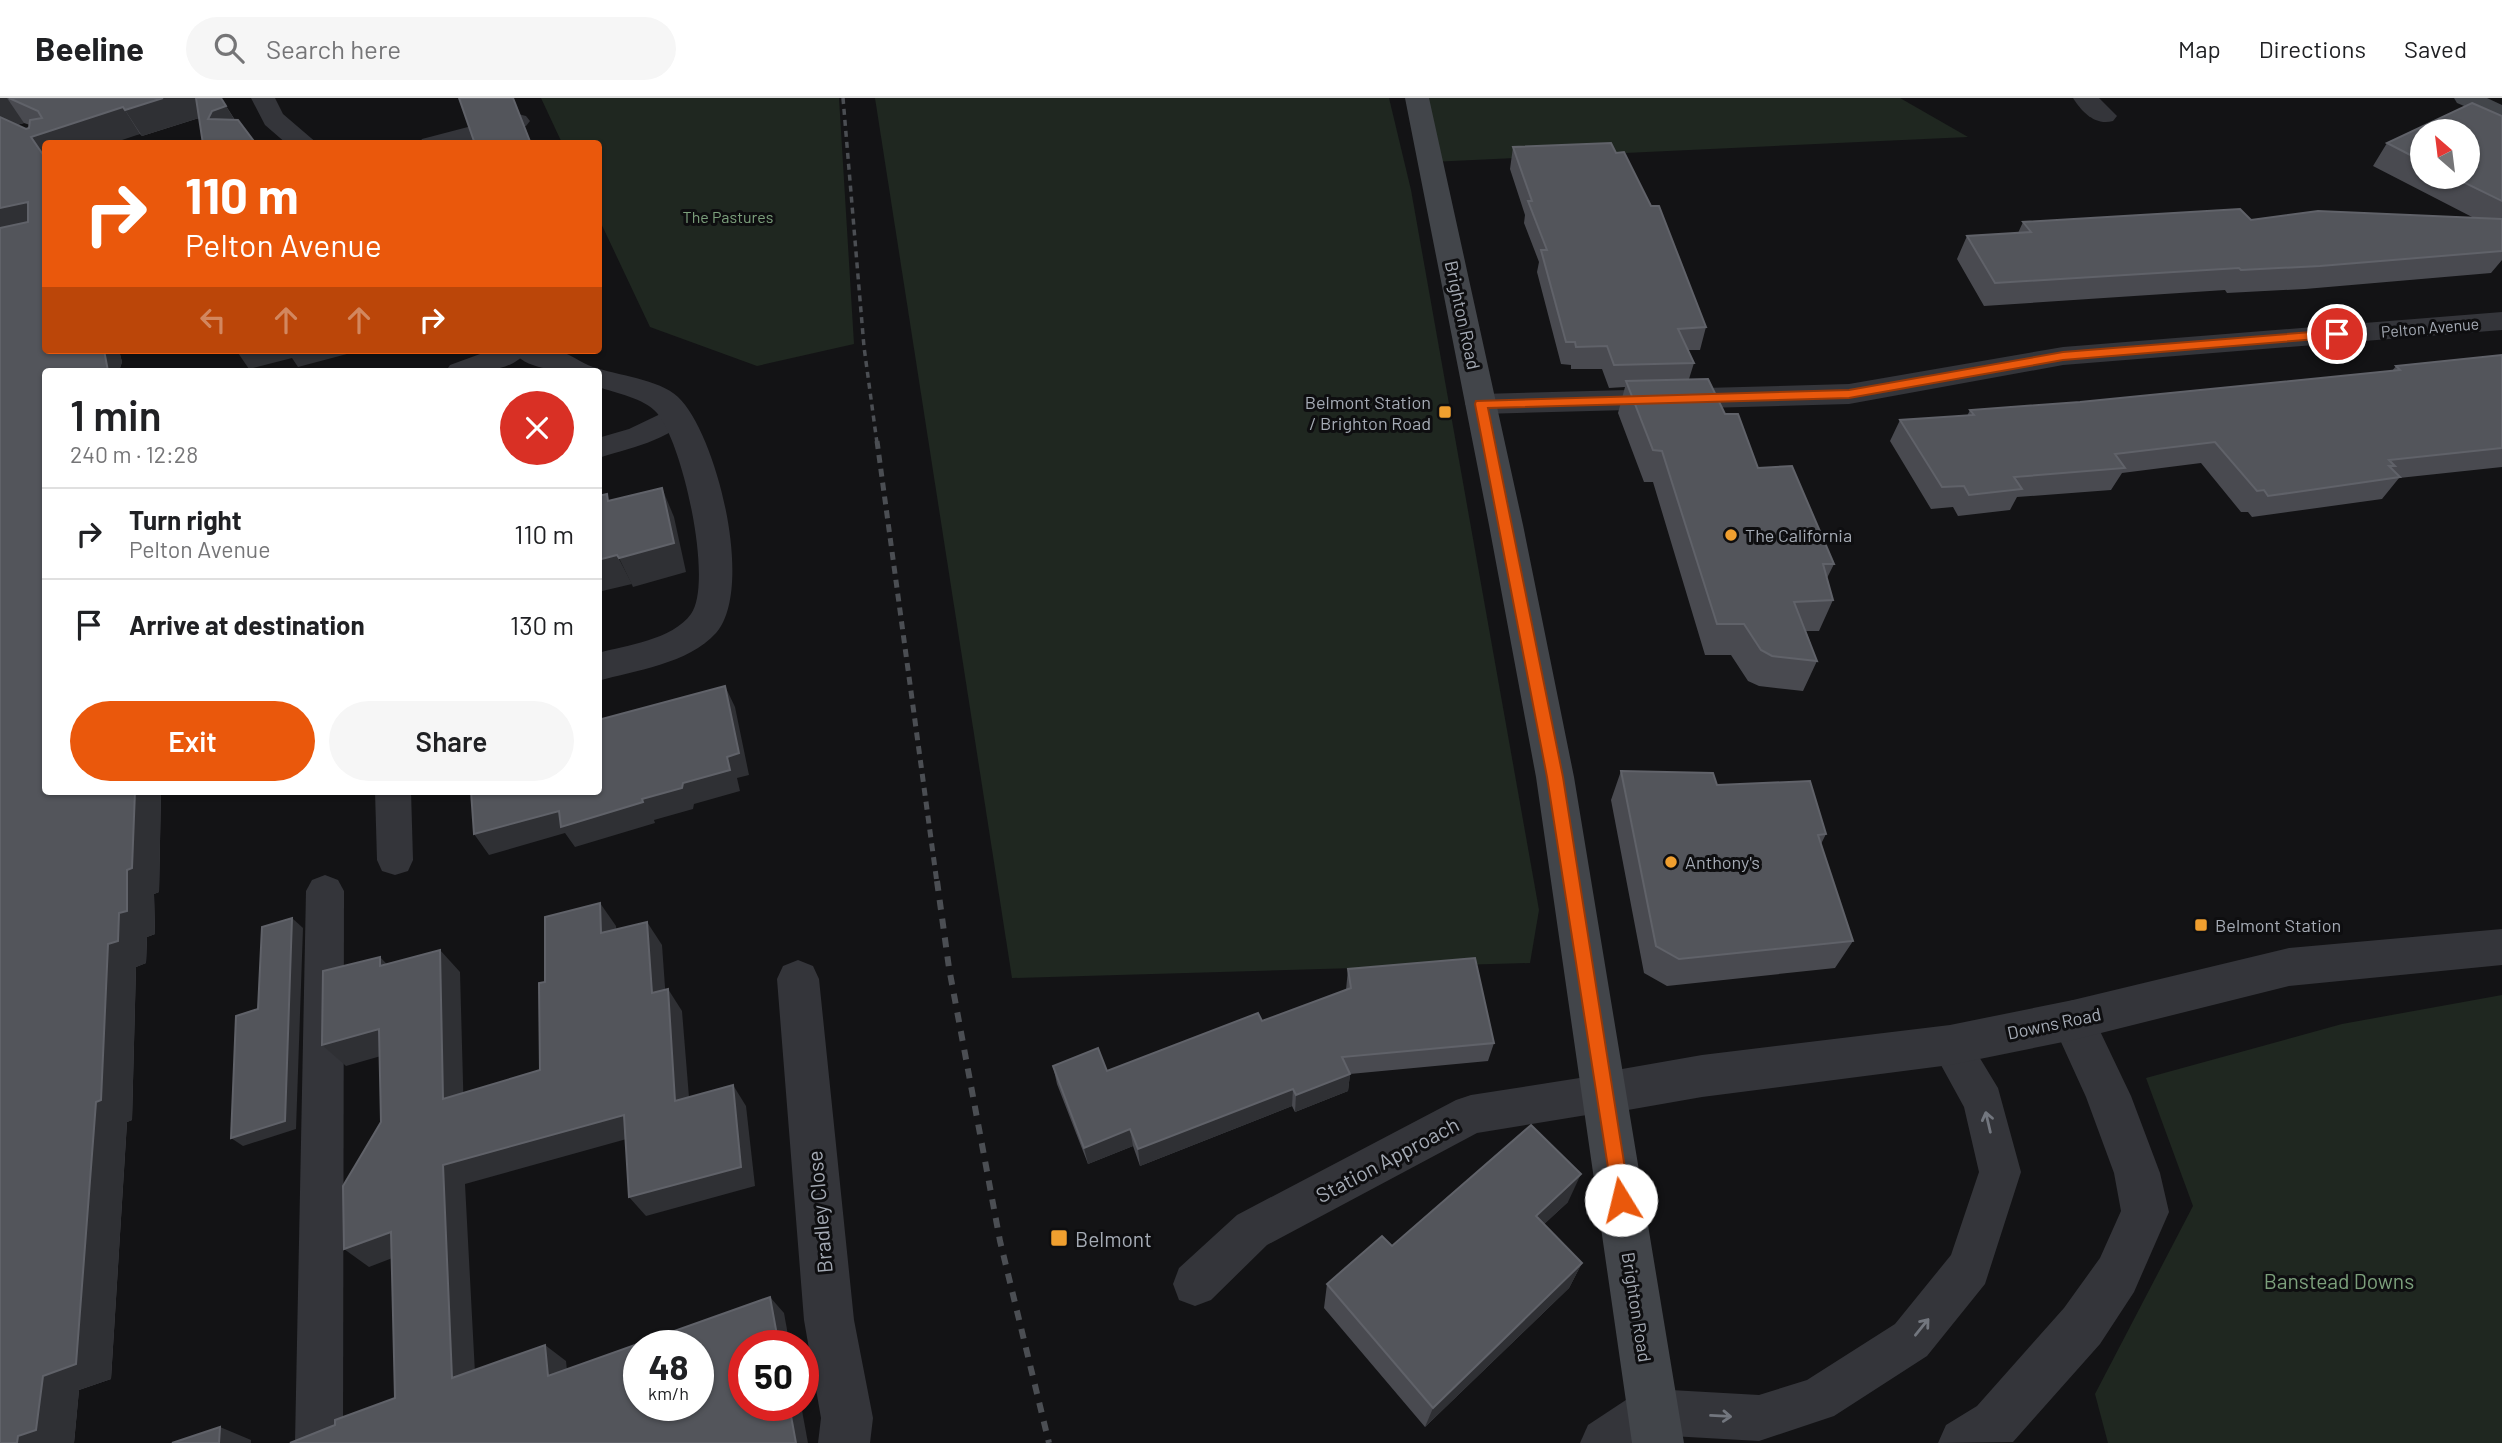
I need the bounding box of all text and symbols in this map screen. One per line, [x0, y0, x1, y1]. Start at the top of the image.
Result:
search box [186, 17, 676, 80]
text: Beeline [35, 28, 144, 68]
icon: search [210, 29, 248, 67]
text: Search here [266, 33, 401, 64]
text: Map [2178, 34, 2221, 63]
text: Directions [2259, 34, 2366, 63]
text: Saved [2404, 34, 2467, 63]
north arrow [2410, 119, 2480, 189]
map controls [2410, 119, 2480, 189]
text: 110 m [185, 165, 299, 224]
icon: right [70, 168, 161, 259]
park label: The Pastures [683, 207, 773, 226]
text: Pelton Avenue [185, 225, 382, 263]
street label: Brighton Road [1441, 258, 1485, 372]
icon: left [194, 301, 232, 339]
icon: ahead [267, 301, 305, 339]
icon: ahead [340, 301, 378, 339]
icon: right [413, 301, 451, 339]
pin [2307, 304, 2367, 364]
street label: Pelton Avenue [2380, 313, 2480, 341]
icon: arrive [2318, 315, 2356, 353]
text: 1 min [70, 389, 162, 439]
button: close [500, 391, 574, 465]
place label: Belmont Station / Brighton Road [1305, 391, 1431, 434]
marker: Belmont Station / Brighton Road [1437, 404, 1453, 420]
text: 240 m · 12:28 [70, 440, 198, 468]
text: Turn right [129, 504, 242, 535]
icon: right [70, 515, 108, 553]
text: 110 m [514, 518, 574, 549]
place label: The California [1745, 524, 1852, 546]
marker: The California [1723, 527, 1739, 543]
text: Pelton Avenue [129, 535, 270, 563]
icon: arrive [70, 606, 108, 644]
text: Arrive at destination [129, 609, 365, 640]
text: 130 m [510, 609, 574, 640]
button: Exit [70, 701, 315, 781]
button: Share [329, 701, 574, 781]
place label: Anthony's [1685, 851, 1760, 873]
marker: Anthony's [1663, 854, 1679, 870]
place label: Belmont Station [2215, 914, 2341, 936]
marker: Belmont Station [2193, 917, 2209, 933]
street label: Downs Road [2005, 1002, 2103, 1044]
street label: Station Approach [1311, 1111, 1463, 1207]
one-way arrow [1981, 1111, 1994, 1134]
street label: Bradley Close [801, 1150, 837, 1274]
position arrow [1584, 1163, 1658, 1237]
place label: Belmont [1075, 1226, 1152, 1251]
marker: Belmont [1049, 1228, 1069, 1248]
street label: Brighton Road [1617, 1250, 1657, 1364]
park label: Banstead Downs [2264, 1268, 2414, 1293]
one-way arrow [1914, 1318, 1929, 1336]
speed limit sign: 50 [728, 1330, 819, 1421]
text: 48 [648, 1345, 689, 1387]
text: km/h [648, 1382, 689, 1404]
one-way arrow [1709, 1410, 1732, 1423]

